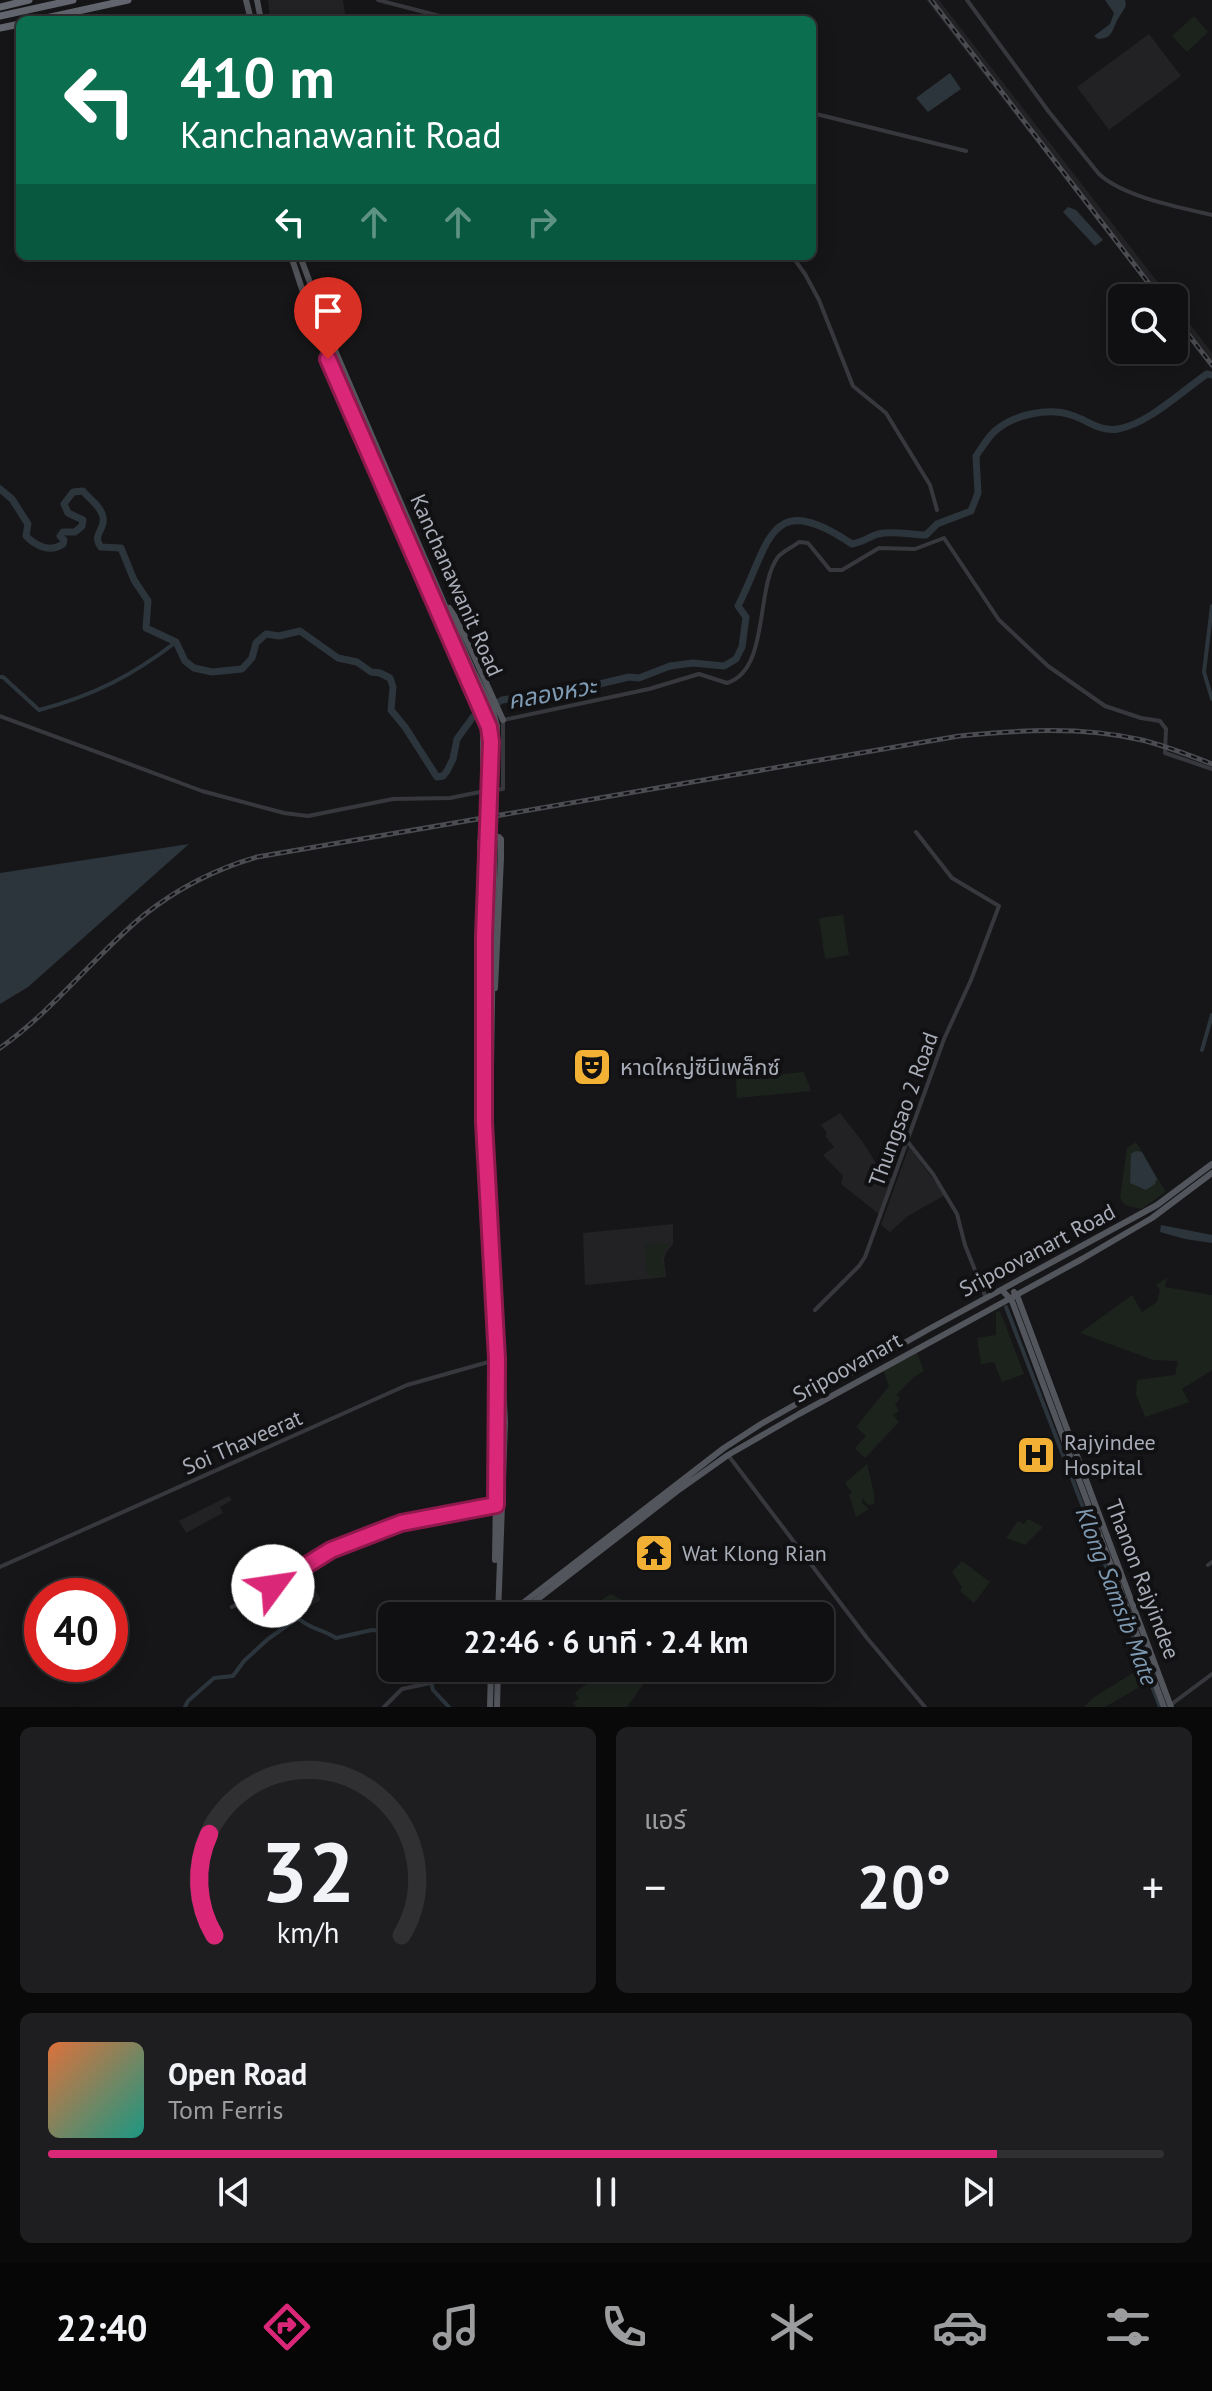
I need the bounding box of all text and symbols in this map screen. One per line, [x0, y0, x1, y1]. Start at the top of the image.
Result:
text: 410 m [180, 41, 335, 113]
icon: left [48, 48, 152, 152]
text: Kanchanawanit Road [180, 111, 502, 158]
icon: left [268, 200, 312, 244]
icon: ahead [352, 200, 396, 244]
icon: ahead [436, 200, 480, 244]
icon: right [520, 200, 564, 244]
pin [294, 277, 362, 359]
map controls [1108, 284, 1188, 364]
button: search [1108, 284, 1188, 364]
icon: arrive [306, 289, 350, 333]
street label: Kanchanawanit Road [404, 490, 510, 680]
water label: คลองหวะ [505, 670, 600, 716]
street label: Thungsao 2 Road [862, 1028, 944, 1190]
theatre icon: หาดใหญ่ซีนีเพล็กซ์ [571, 1046, 613, 1088]
place label: หาดใหญ่ซีนีเพล็กซ์ [620, 1053, 780, 1081]
street label: Sripoovanart Road [954, 1197, 1120, 1303]
street label: Sripoovanart [788, 1325, 907, 1408]
street label: Soi Thaveerat [178, 1403, 307, 1481]
place label: Rajyindee Hospital [1064, 1428, 1156, 1481]
hospital icon: Rajyindee Hospital [1015, 1434, 1057, 1476]
street label: Thanon Rajyindee [1100, 1495, 1186, 1663]
water label: Klong Samsib Mate [1069, 1502, 1165, 1690]
temple icon: Wat Klong Rian [633, 1532, 675, 1574]
place label: Wat Klong Rian [682, 1539, 827, 1567]
position arrow [231, 1544, 315, 1628]
speed limit sign: 40 [24, 1578, 128, 1682]
text: 22:46 · 6 นาที · 2.4 km [464, 1622, 748, 1661]
text: แอร์ [644, 1803, 686, 1836]
text: 32 [261, 1817, 355, 1925]
text: 20° [857, 1847, 951, 1925]
text: − [644, 1858, 666, 1915]
text: + [1142, 1858, 1164, 1915]
text: km/h [277, 1914, 339, 1951]
text: Open Road [168, 2054, 307, 2093]
text: Tom Ferris [168, 2093, 283, 2126]
icon: previous [212, 2170, 256, 2214]
icon: pause [584, 2170, 628, 2214]
icon: next [956, 2170, 1000, 2214]
icon: directions [259, 2299, 315, 2355]
icon: music [428, 2299, 484, 2355]
icon: phone [596, 2299, 652, 2355]
icon: climate [764, 2299, 820, 2355]
icon: car [932, 2299, 988, 2355]
icon: filters [1100, 2299, 1156, 2355]
text: 22:40 [56, 2304, 147, 2351]

